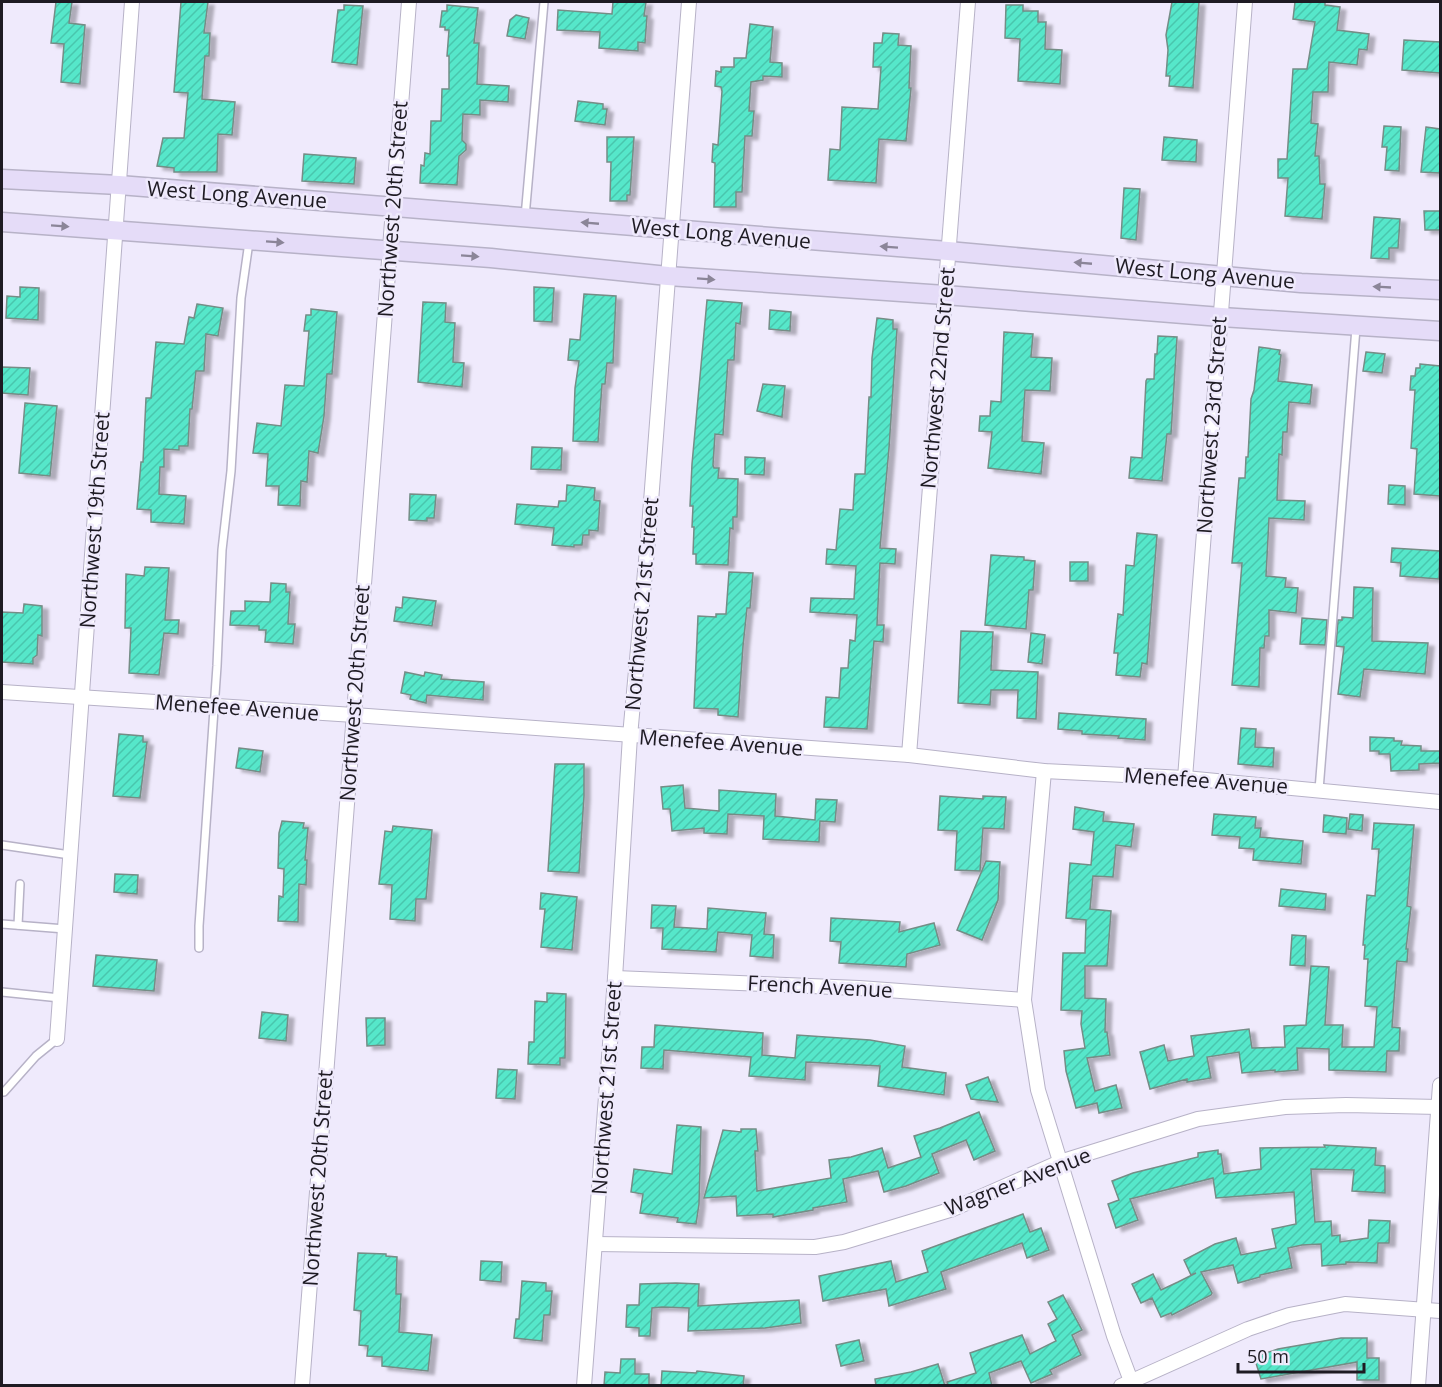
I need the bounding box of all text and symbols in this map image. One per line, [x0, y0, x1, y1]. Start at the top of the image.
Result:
street label: Northwest 20th Street [370, 100, 414, 318]
street label: West Long Avenue [146, 174, 328, 214]
street label: West Long Avenue [630, 211, 812, 255]
one-way arrow [580, 218, 599, 228]
one-way arrow [50, 221, 69, 231]
one-way arrow [266, 237, 285, 247]
one-way arrow [879, 242, 898, 252]
street label: West Long Avenue [1114, 251, 1296, 295]
one-way arrow [460, 252, 479, 261]
one-way arrow [1074, 258, 1093, 268]
street label: Northwest 22nd Street [913, 266, 961, 490]
one-way arrow [696, 274, 715, 283]
one-way arrow [1373, 283, 1392, 292]
street label: Northwest 23rd Street [1189, 315, 1233, 535]
street label: Northwest 19th Street [72, 411, 116, 629]
street label: Northwest 21st Street [618, 496, 664, 712]
street label: Northwest 20th Street [332, 584, 376, 802]
street label: Menefee Avenue [154, 687, 320, 727]
street label: Menefee Avenue [638, 722, 804, 762]
street label: Menefee Avenue [1123, 760, 1289, 800]
street label: French Avenue [747, 968, 893, 1004]
street label: Northwest 21st Street [585, 980, 627, 1196]
street label: Northwest 20th Street [295, 1069, 339, 1287]
street label: Wagner Avenue [941, 1140, 1095, 1222]
scale bar [1238, 1336, 1364, 1374]
text: 50 m [1247, 1344, 1289, 1368]

